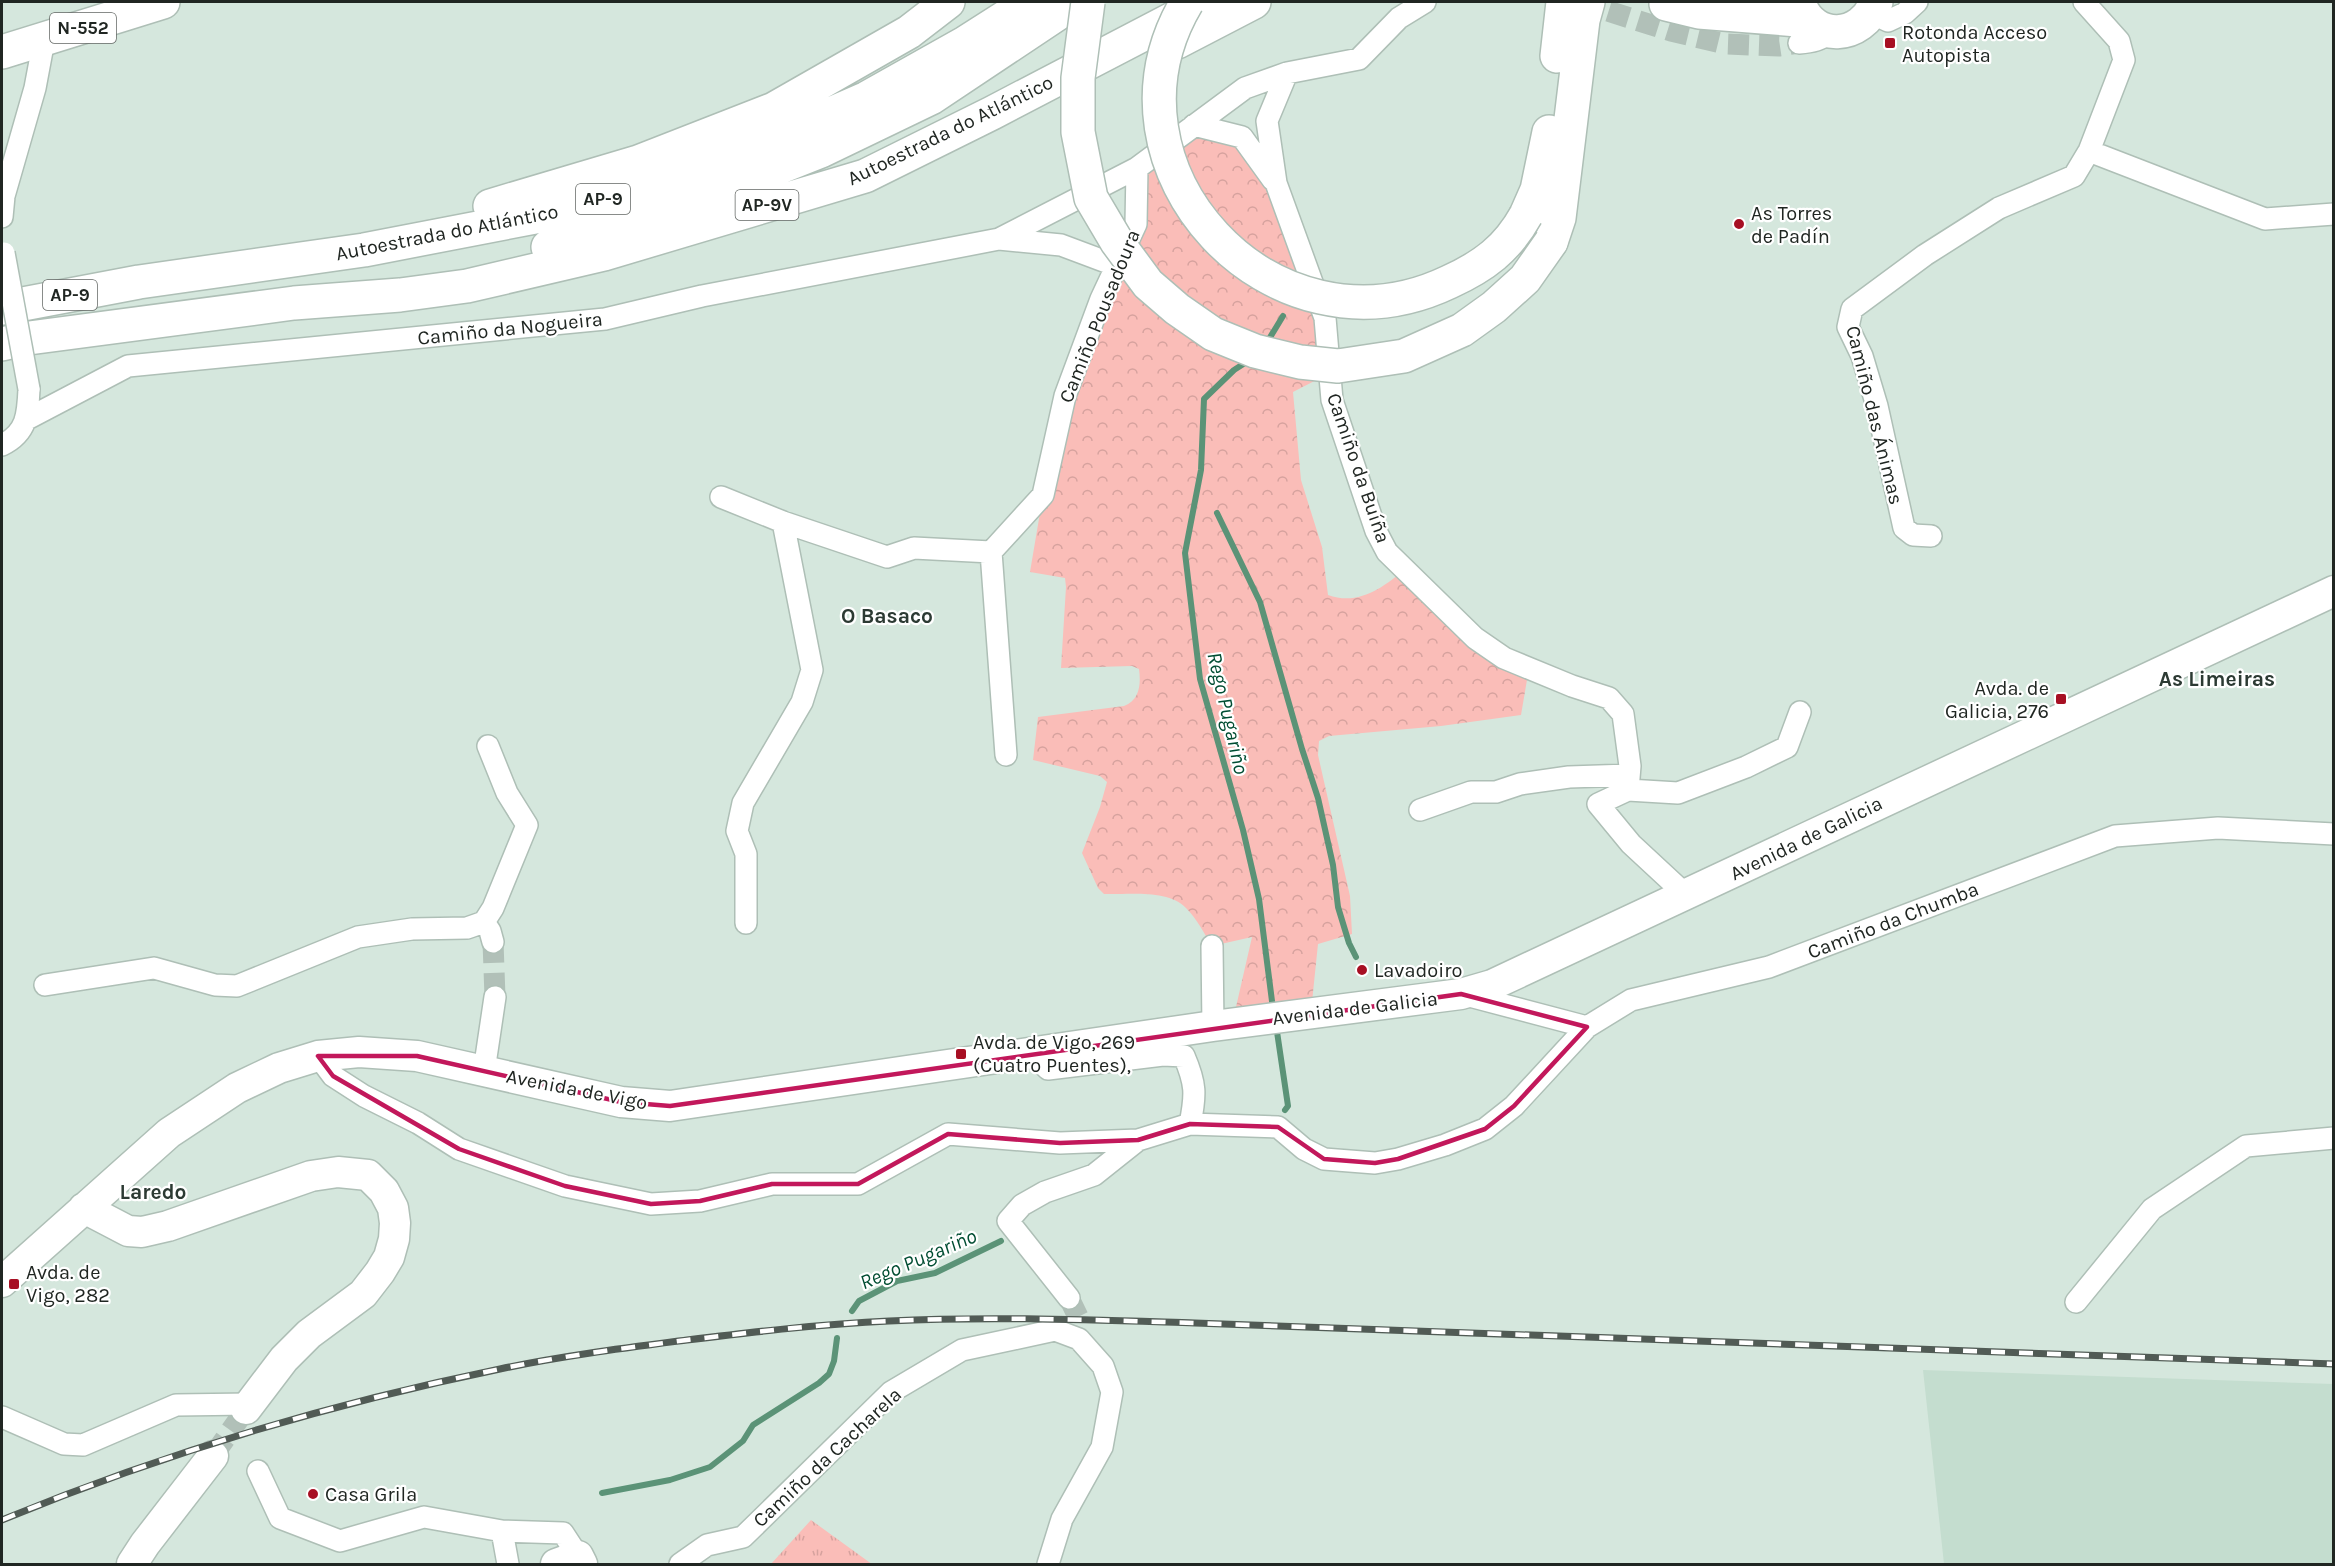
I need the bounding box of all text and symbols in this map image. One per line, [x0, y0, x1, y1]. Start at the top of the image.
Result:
road number: N-552 [50, 13, 116, 43]
place label: Rotonda Acceso Autopista [1902, 21, 2047, 67]
marker: Rotonda Acceso Autopista [1883, 36, 1897, 50]
street label: Autoestrada do Atlántico [844, 71, 1057, 190]
road number: AP-9 [576, 184, 630, 214]
road number: AP-9V [736, 190, 798, 220]
street label: Autoestrada do Atlántico [334, 200, 560, 265]
place label: As Torres de Padín [1751, 202, 1832, 248]
marker: As Torres de Padín [1732, 217, 1746, 231]
street label: Camiño Pousadoura [1054, 226, 1145, 406]
road number: AP-9 [43, 280, 97, 310]
street label: Camiño da Nogueira [416, 307, 604, 350]
street label: Camiño das Ánimas [1841, 323, 1909, 507]
street label: Camiño da Buíña [1322, 390, 1395, 546]
district label: O Basaco [841, 604, 933, 628]
water label: Rego Pugariño [1202, 650, 1254, 777]
district label: As Limeiras [2159, 667, 2275, 691]
place label: Avda. de Galicia, 276 [1945, 677, 2049, 723]
marker: Avda. de Galicia, 276 [2054, 692, 2068, 706]
street label: Avenida de Galicia [1726, 792, 1886, 885]
street label: Camiño da Chumba [1804, 877, 1982, 964]
place label: Lavadoiro [1374, 959, 1462, 982]
marker: Lavadoiro [1355, 963, 1369, 977]
street label: Avenida de Galicia [1271, 987, 1439, 1030]
place label: Avda. de Vigo, 269 (Cuatro Puentes), [973, 1031, 1135, 1077]
marker: Avda. de Vigo, 269 (Cuatro Puentes), [954, 1047, 968, 1061]
street label: Avenida de Vigo [504, 1065, 649, 1114]
district label: Laredo [120, 1180, 186, 1204]
water label: Rego Pugariño [856, 1223, 981, 1294]
place label: Avda. de Vigo, 282 [26, 1261, 110, 1307]
marker: Avda. de Vigo, 282 [7, 1277, 21, 1291]
street label: Camiño da Cacharela [749, 1383, 906, 1532]
place label: Casa Grila [325, 1483, 417, 1506]
marker: Casa Grila [306, 1487, 320, 1501]

